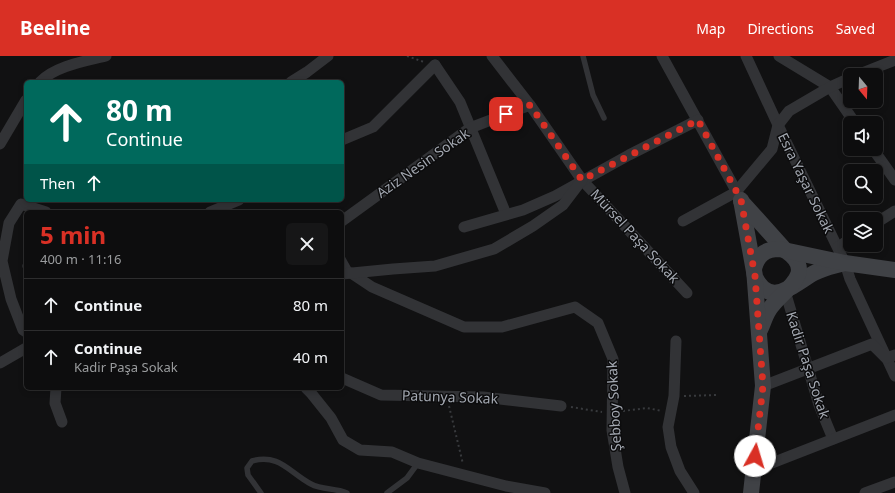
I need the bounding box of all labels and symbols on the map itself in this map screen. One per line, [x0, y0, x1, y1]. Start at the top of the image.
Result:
north arrow [843, 68, 883, 108]
pin [489, 97, 523, 131]
street label: Aziz Nesin Sokak [372, 123, 473, 202]
street label: Esra Yaşar Sokak [774, 129, 839, 237]
street label: Mürsel Paşa Sokak [587, 184, 684, 287]
street label: Kadir Paşa Sokak [782, 309, 835, 421]
street label: Şebboy Sokak [602, 360, 625, 452]
street label: Patunya Sokak [402, 385, 499, 408]
position arrow [734, 435, 776, 477]

